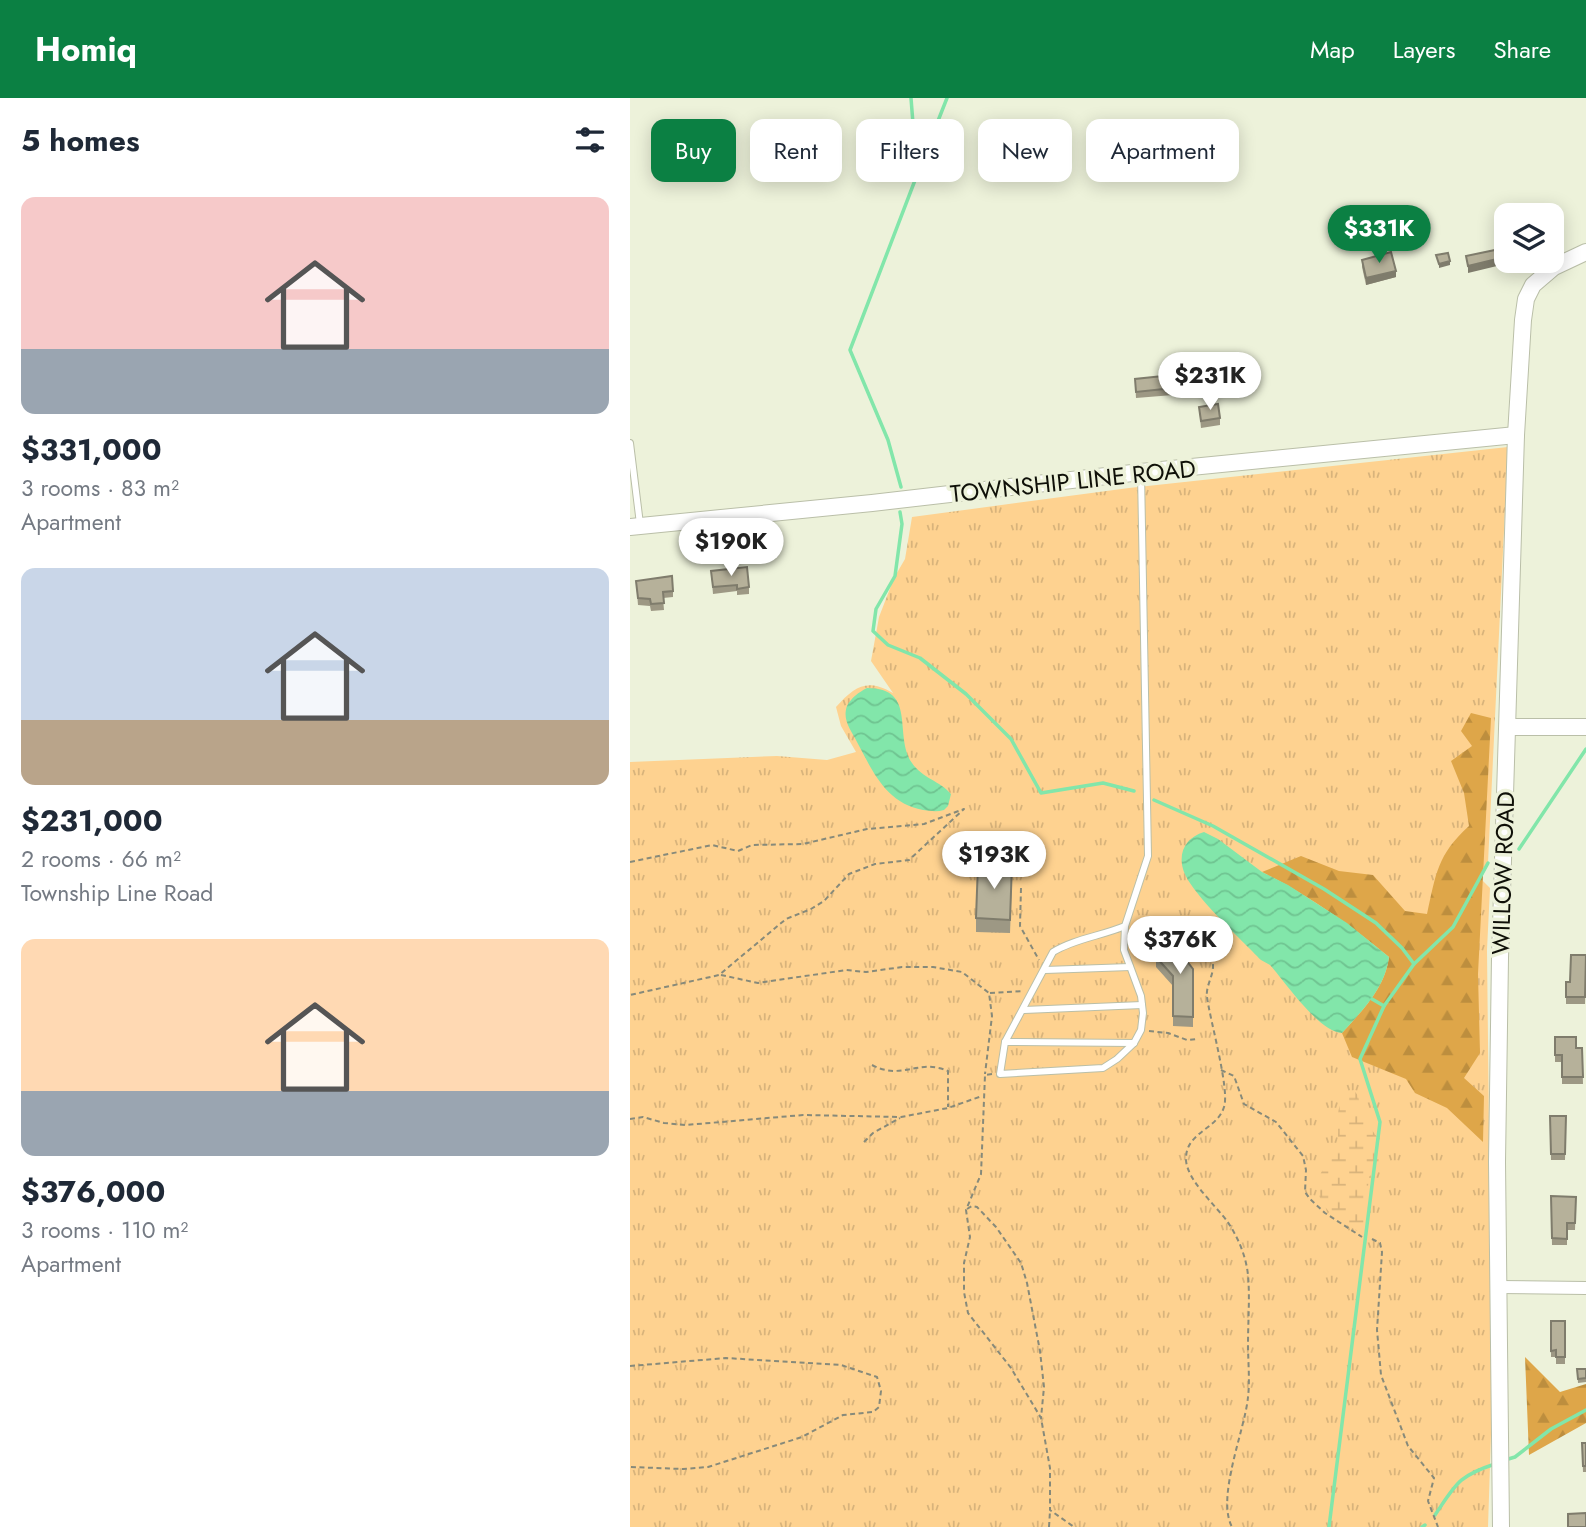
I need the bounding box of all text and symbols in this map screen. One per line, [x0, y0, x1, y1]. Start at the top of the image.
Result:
text: Homiq [35, 26, 137, 73]
text: Map [1310, 32, 1355, 67]
text: Layers [1393, 32, 1455, 67]
text: Share [1493, 32, 1551, 67]
text: 5 homes [21, 119, 140, 162]
chip: Buy [651, 119, 736, 182]
chip: Rent [750, 119, 842, 182]
chip: Filters [856, 119, 964, 182]
chip: New [978, 119, 1072, 182]
chip: Apartment [1086, 119, 1239, 182]
icon: filters [571, 121, 609, 159]
map controls [1494, 203, 1564, 273]
button: layers [1494, 203, 1564, 273]
pin: $331K [1330, 206, 1428, 265]
text: $331K [1344, 211, 1414, 245]
icon: home [252, 242, 378, 368]
pin: $231K [1161, 352, 1259, 412]
text: $231K [1174, 358, 1246, 392]
text: $331,000 [21, 428, 162, 471]
street label: TOWNSHIP LINE ROAD [949, 451, 1197, 511]
text: 3 rooms · 83 m² [21, 471, 179, 505]
text: Apartment [21, 505, 121, 539]
pin: $190K [682, 518, 780, 578]
text: $190K [695, 524, 767, 558]
icon: home [252, 613, 378, 739]
street label: WILLOW ROAD [1483, 791, 1523, 955]
text: $231,000 [21, 799, 163, 842]
pin: $193K [945, 832, 1043, 891]
text: $193K [958, 837, 1030, 871]
text: 2 rooms · 66 m² [21, 842, 181, 876]
text: Township Line Road [21, 876, 213, 910]
pin: $376K [1131, 916, 1229, 976]
text: $376K [1143, 922, 1217, 956]
icon: home [252, 984, 378, 1110]
text: $376,000 [21, 1170, 165, 1213]
text: 3 rooms · 110 m² [21, 1213, 188, 1247]
text: Apartment [21, 1247, 121, 1281]

